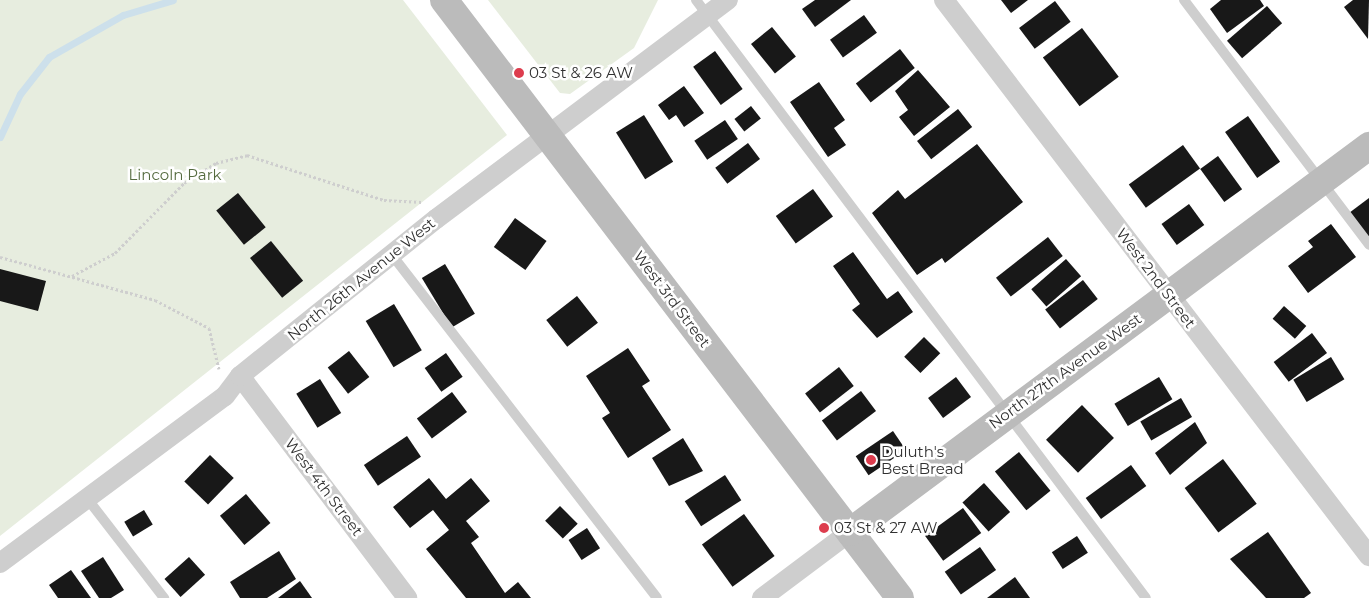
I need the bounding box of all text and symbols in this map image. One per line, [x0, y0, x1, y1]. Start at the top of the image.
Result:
place label: 03 St & 26 AW [529, 64, 633, 82]
marker: 03 St & 26 AW [513, 67, 525, 79]
park label: Lincoln Park [128, 166, 222, 184]
street label: North 26th Avenue West [284, 214, 438, 344]
street label: West 2nd Street [1113, 225, 1199, 331]
street label: West 3rd Street [630, 247, 714, 351]
street label: North 27th Avenue West [985, 310, 1145, 432]
street label: West 4th Street [281, 435, 367, 539]
place label: Duluth's Best Bread [881, 442, 964, 477]
marker: Duluth's Best Bread [865, 454, 877, 466]
place label: 03 St & 27 AW [834, 519, 938, 537]
marker: 03 St & 27 AW [818, 522, 830, 534]

